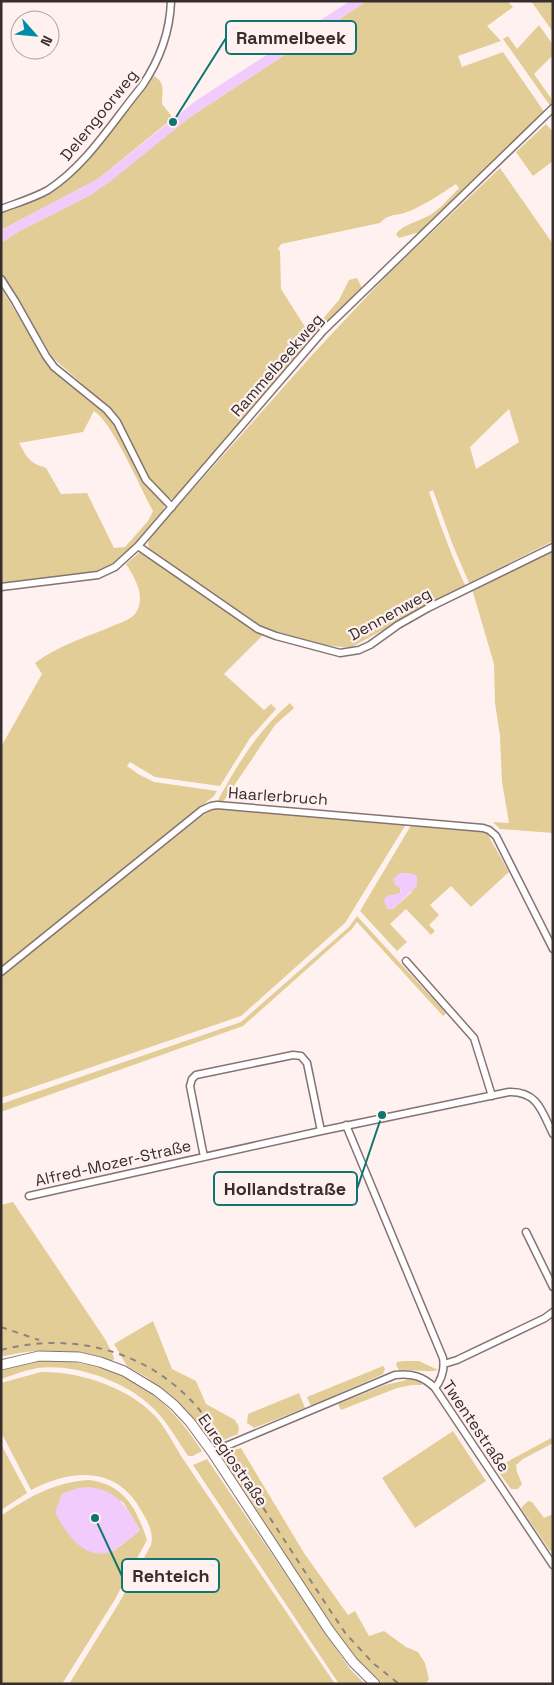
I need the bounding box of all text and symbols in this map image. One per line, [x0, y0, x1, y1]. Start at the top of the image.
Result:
north arrow [10, 10, 60, 60]
callout: Rammelbeek [226, 21, 356, 54]
text: Rammelbeek [236, 26, 346, 49]
text: N [36, 33, 57, 49]
street label: Delengoorweg [56, 65, 142, 165]
street label: Rammelbeekweg [226, 309, 328, 421]
street label: Dennenweg [345, 583, 435, 645]
street label: Haarlerbruch [227, 782, 329, 810]
street label: Alfred-Mozer-Straße [33, 1135, 193, 1191]
callout: Hollandstraße [214, 1172, 357, 1205]
text: Hollandstraße [224, 1177, 346, 1200]
street label: Twentestraße [438, 1376, 514, 1476]
street label: Euregiostraße [193, 1410, 273, 1510]
callout: Rehteich [122, 1559, 219, 1592]
text: Rehteich [132, 1564, 210, 1587]

